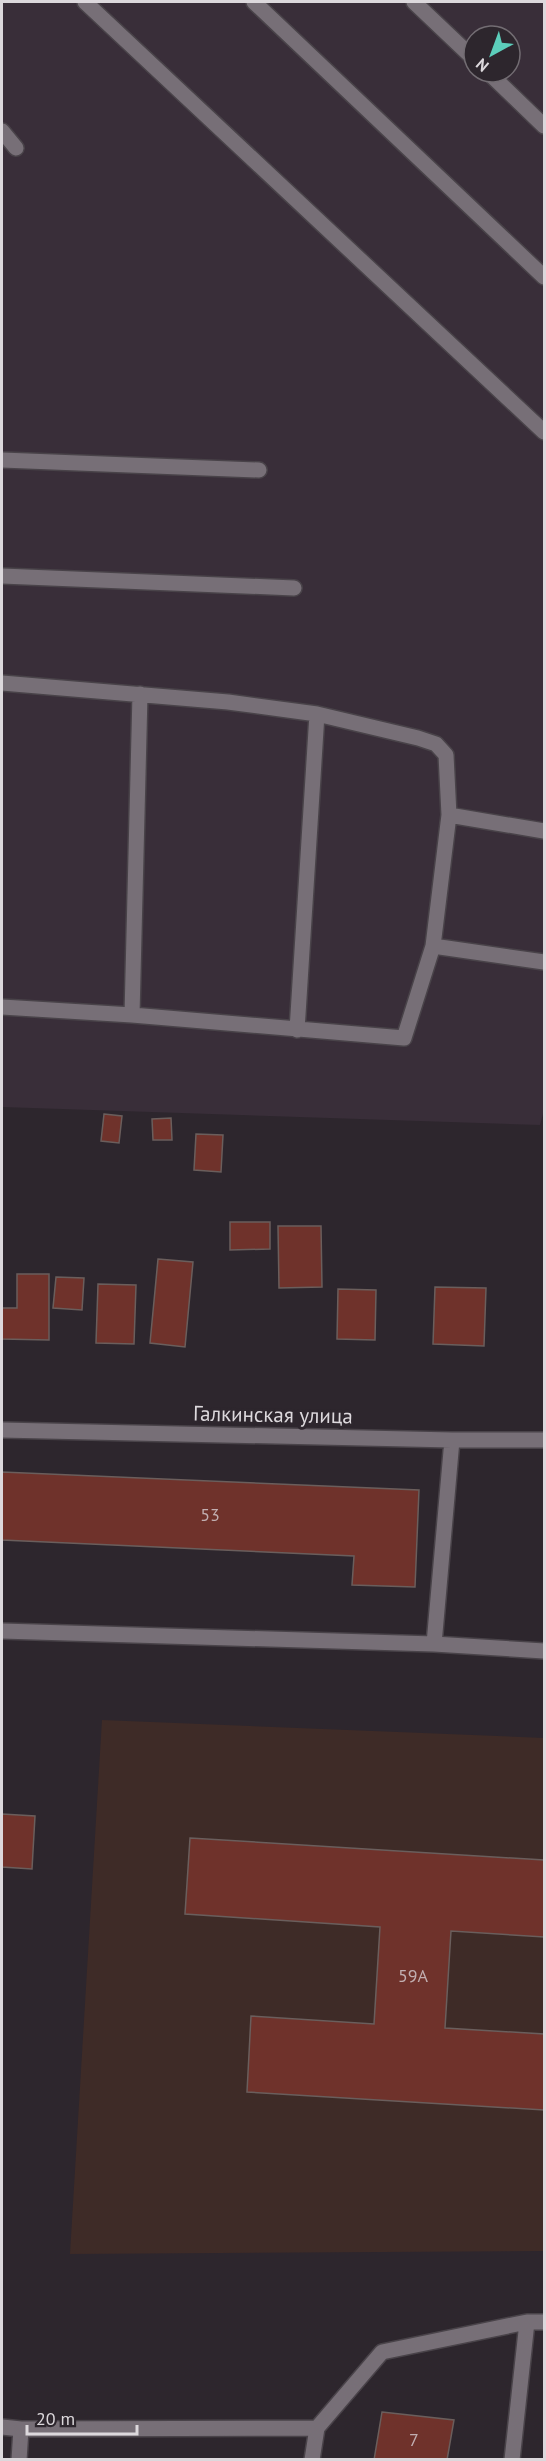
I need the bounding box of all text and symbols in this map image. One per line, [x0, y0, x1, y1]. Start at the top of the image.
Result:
north arrow [462, 24, 522, 84]
text: N [472, 54, 493, 76]
street label: Галкинская улица [193, 1400, 353, 1429]
house number: 53 [200, 1503, 220, 1526]
house number: 59А [398, 1964, 429, 1987]
scale bar [27, 2398, 136, 2436]
text: 20 m [36, 2407, 75, 2430]
house number: 7 [409, 2428, 419, 2451]

